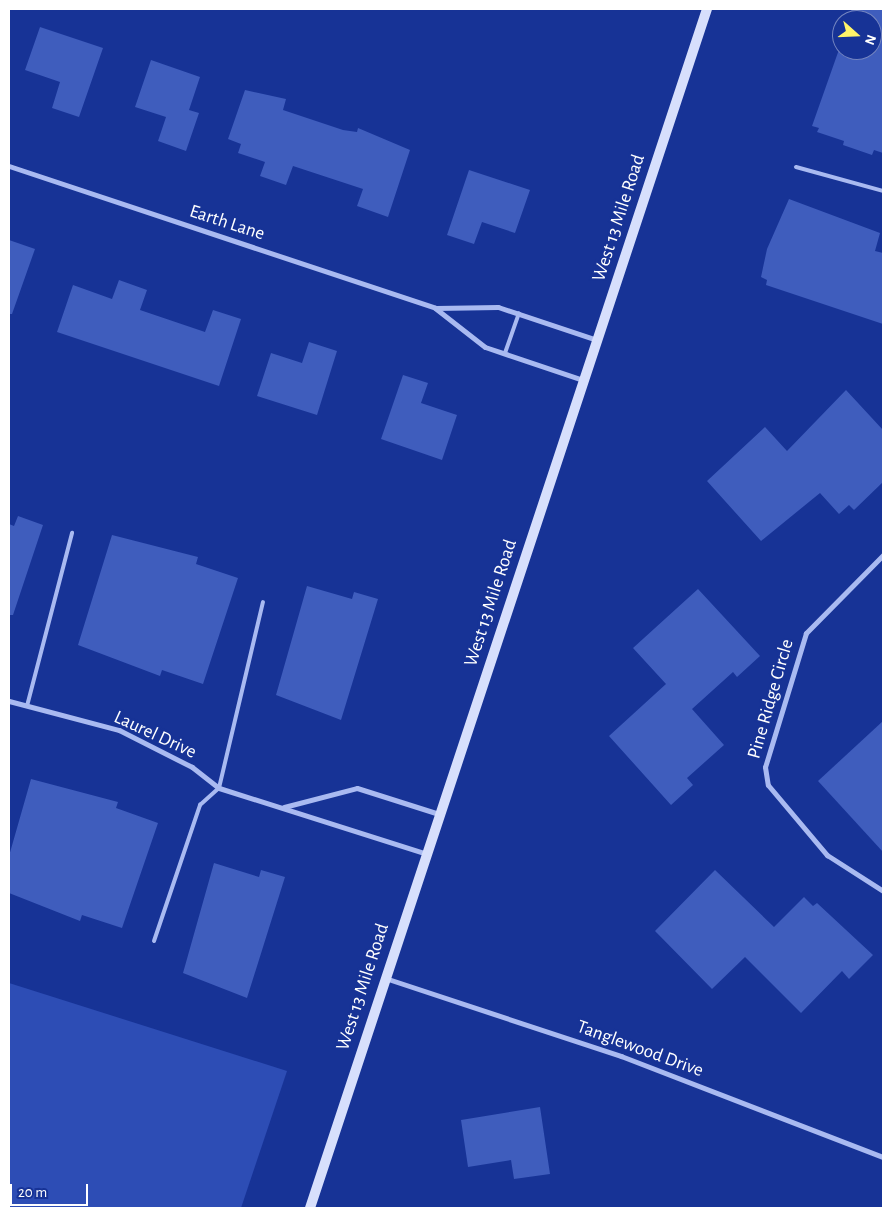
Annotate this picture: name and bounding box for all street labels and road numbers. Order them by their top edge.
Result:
street label: West 13 Mile Road [588,151,650,285]
street label: Earth Lane [187,200,267,246]
street label: West 13 Mile Road [460,536,522,670]
street label: Pine Ridge Circle [743,636,799,762]
street label: Laurel Drive [110,706,200,764]
street label: West 13 Mile Road [332,920,394,1054]
street label: Tanglewood Drive [574,1016,706,1082]

